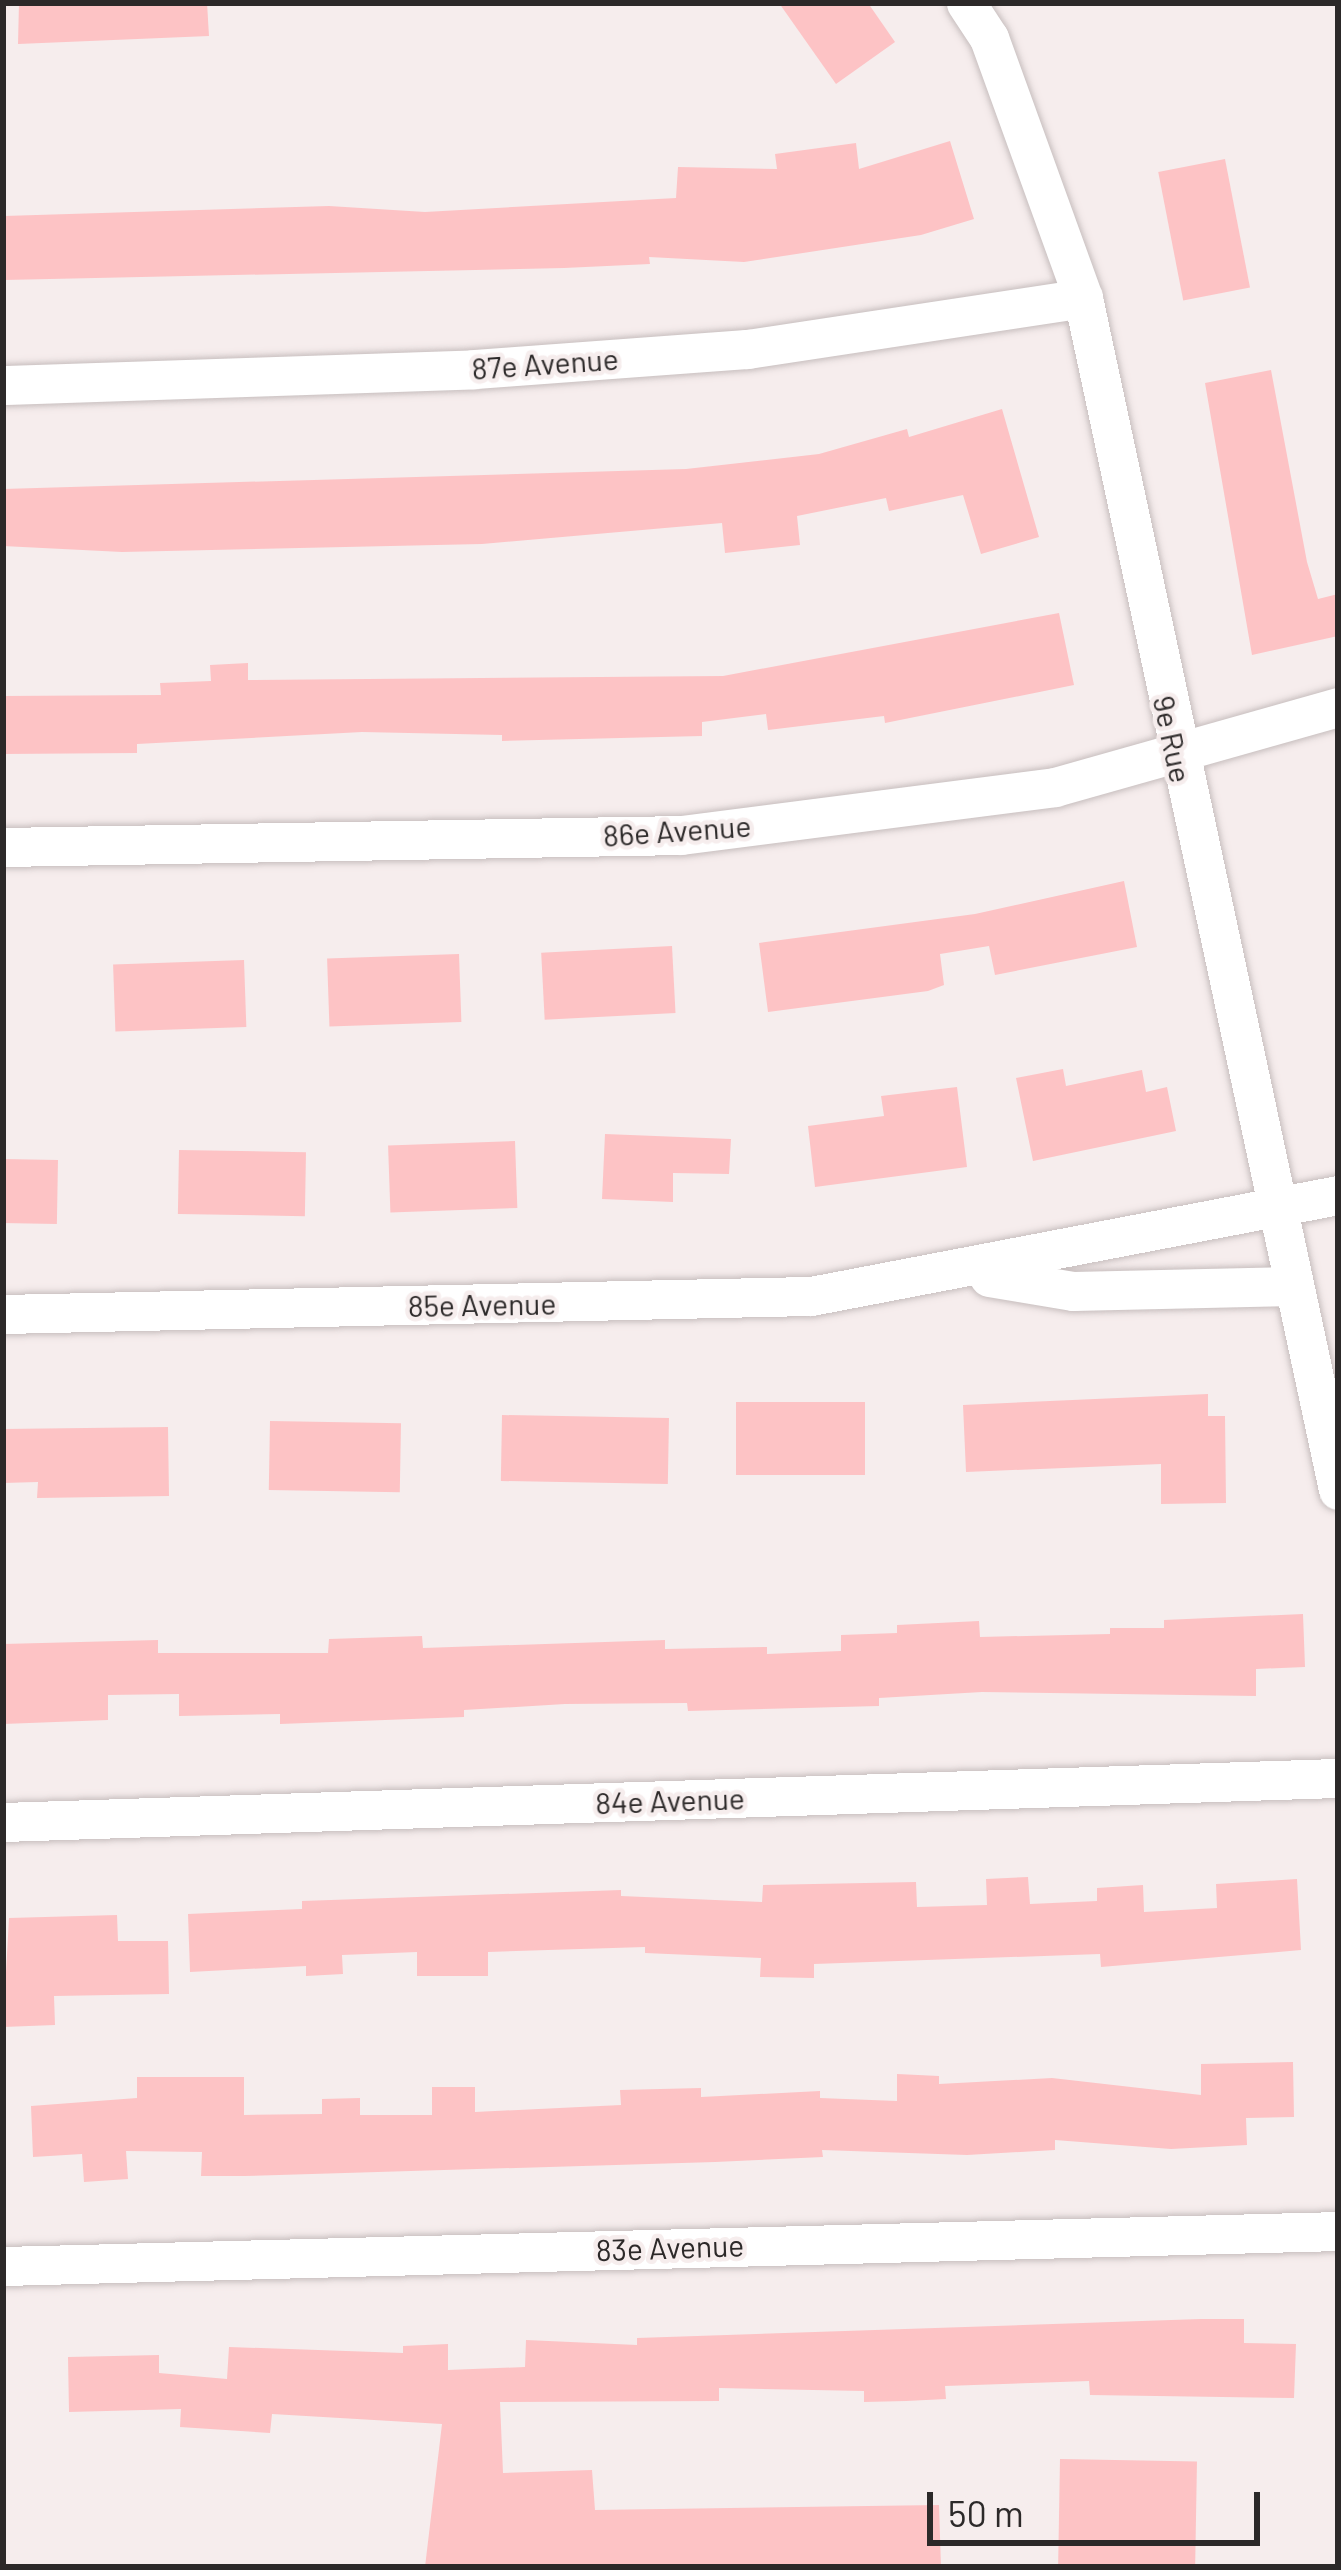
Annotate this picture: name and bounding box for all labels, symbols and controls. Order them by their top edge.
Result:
street label: 87e Avenue [470,340,620,386]
street label: 9e Rue [1146,692,1200,786]
street label: 86e Avenue [602,807,752,853]
street label: 85e Avenue [408,1285,556,1323]
street label: 84e Avenue [595,1779,745,1821]
street label: 83e Avenue [595,2226,745,2268]
scale bar [933,2468,1266,2542]
text: 50 m [948,2491,1024,2534]

